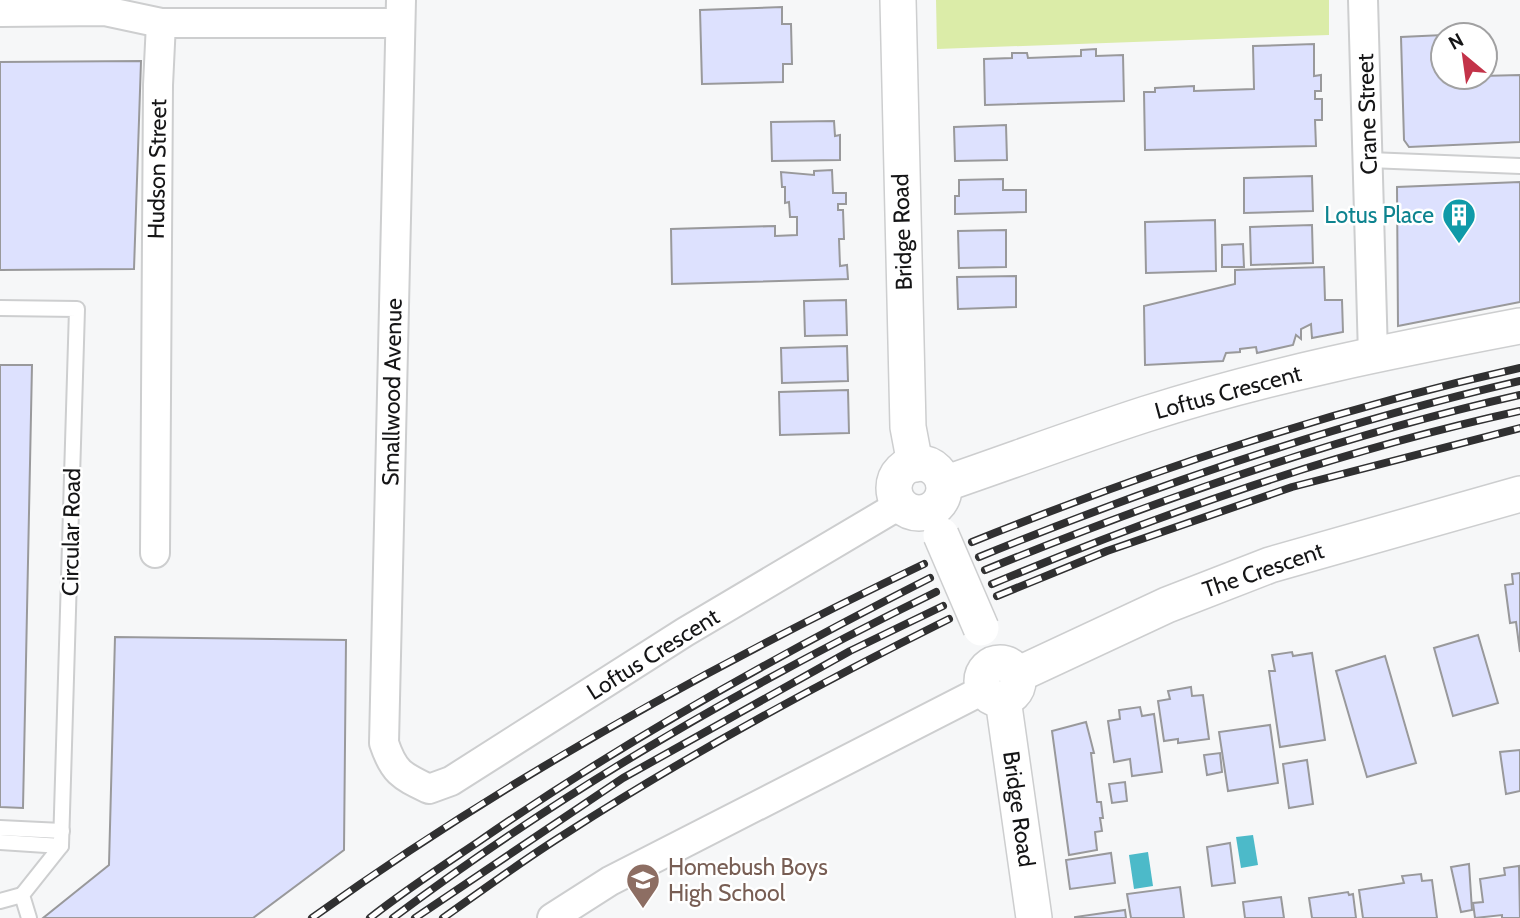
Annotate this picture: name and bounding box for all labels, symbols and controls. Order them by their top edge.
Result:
north arrow [1429,21,1499,91]
text: N [1445,28,1467,55]
street label: Crane Street [1351,53,1383,175]
street label: Hudson Street [142,98,172,239]
street label: Bridge Road [886,173,918,291]
building icon: Lotus Place [1440,196,1478,245]
place label: Lotus Place [1324,201,1434,229]
street label: Smallwood Avenue [376,298,408,486]
street label: Loftus Crescent [1152,359,1305,425]
street label: Circular Road [56,468,86,596]
street label: The Crescent [1199,536,1327,604]
street label: Loftus Crescent [582,602,725,706]
street label: Bridge Road [997,749,1041,869]
place label: Homebush Boys High School [668,853,828,907]
school or university icon: Homebush Boys High School [624,861,662,910]

